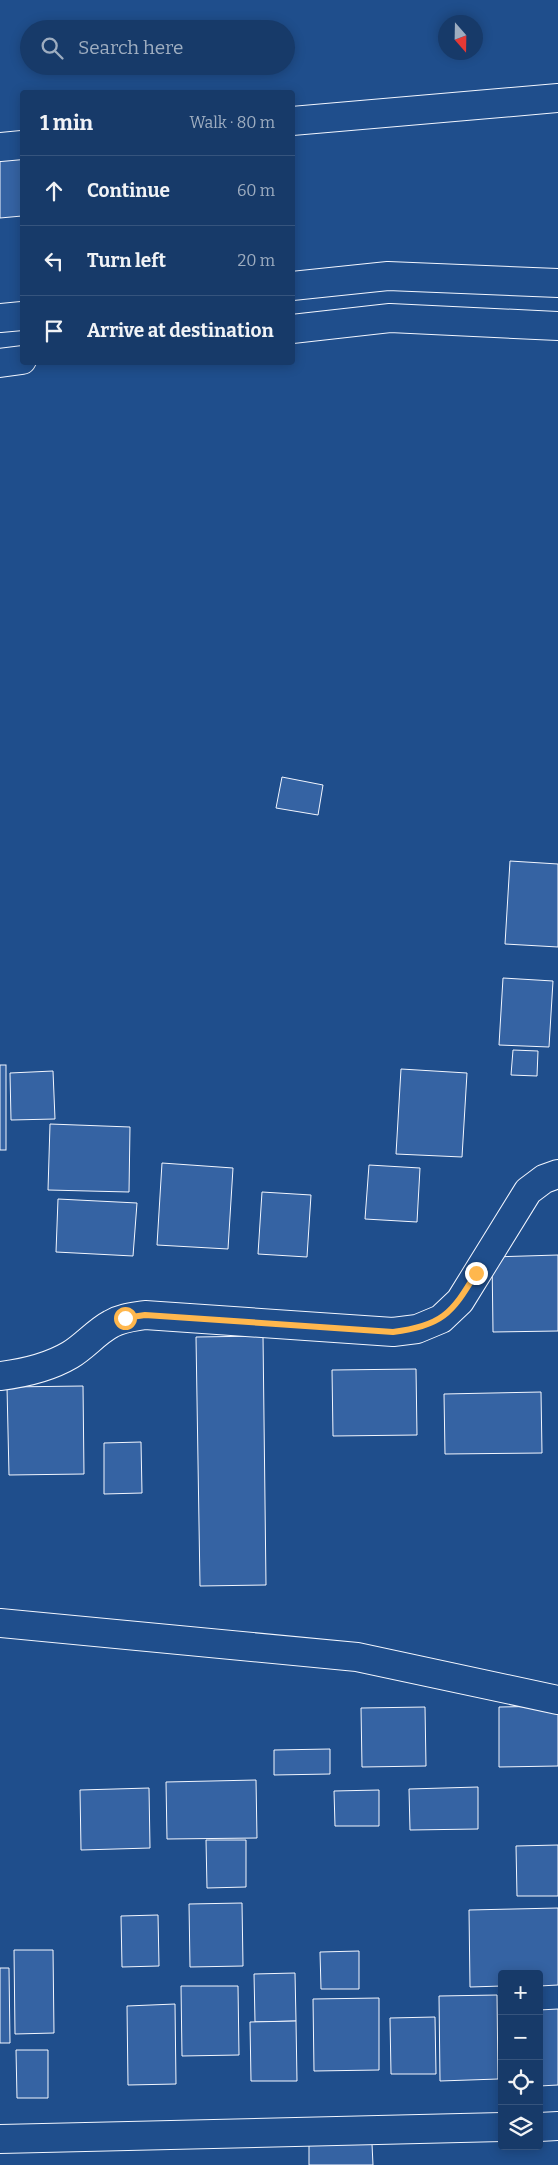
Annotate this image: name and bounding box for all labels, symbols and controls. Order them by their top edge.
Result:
north arrow [438,15,483,60]
search box [20,20,295,75]
icon: search [38,34,66,62]
text: Search here [78,36,183,59]
text: 1 min [40,110,93,136]
text: Walk · 80 m [189,113,275,132]
icon: ahead [40,177,68,205]
text: Continue [87,179,170,202]
text: 60 m [237,181,275,200]
icon: left [40,247,68,275]
text: Turn left [87,249,166,272]
text: 20 m [238,251,275,270]
icon: arrive [40,317,68,345]
text: Arrive at destination [87,319,274,342]
route end [465,1262,488,1285]
route start [114,1307,137,1330]
map controls [498,1970,543,2150]
button: + [498,1970,543,2015]
button: − [498,2015,543,2060]
button: locate [498,2060,543,2105]
button: layers [498,2105,543,2150]

